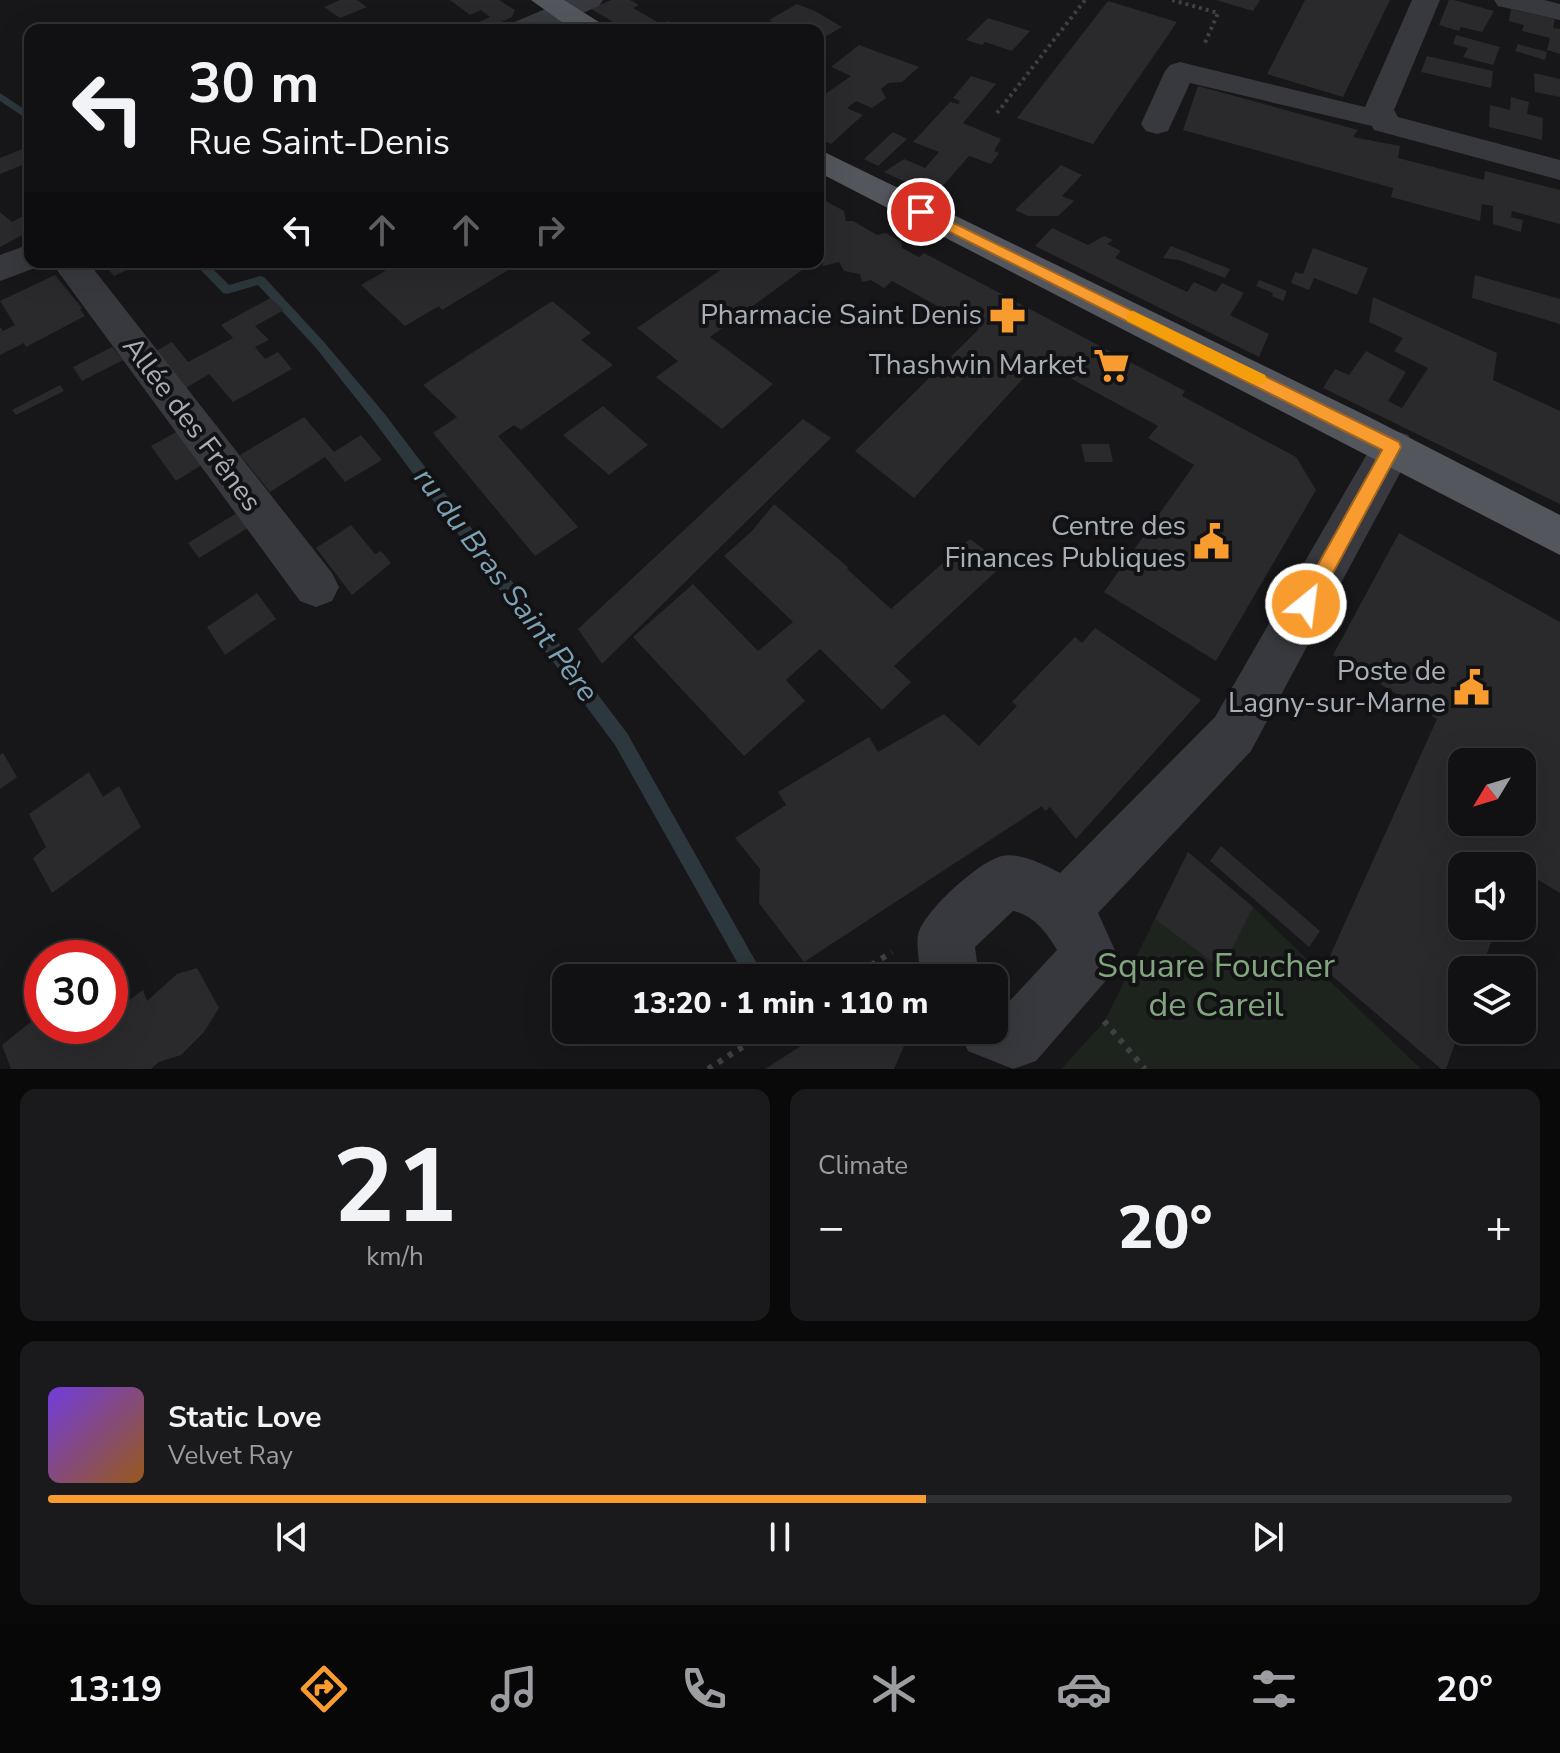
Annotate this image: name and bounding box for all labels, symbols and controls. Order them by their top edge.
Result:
text: 30 m [188,45,319,122]
icon: left [56,56,160,160]
text: Rue Saint-Denis [188,118,450,167]
pin [887,178,955,246]
icon: arrive [899,190,943,234]
icon: left [276,208,320,252]
icon: ahead [360,208,404,252]
icon: ahead [444,208,488,252]
icon: right [528,208,572,252]
place label: Pharmacie Saint Denis [700,296,982,334]
pharmacy icon: Pharmacie Saint Denis [989,296,1027,334]
street label: Allée des Frênes [114,329,270,519]
place label: Thashwin Market [869,346,1086,384]
supermarket icon: Thashwin Market [1093,346,1131,384]
water label: ru du Bras Saint Père [404,459,608,711]
place label: Centre des Finances Publiques [945,507,1186,577]
public building icon: Centre des Finances Publiques [1193,523,1231,561]
position arrow [1264,562,1348,646]
place label: Poste de Lagny-sur-Marne [1228,652,1446,722]
public building icon: Poste de Lagny-sur-Marne [1453,668,1491,706]
north arrow [1448,748,1536,836]
map controls [1448,748,1536,1044]
button: sound [1448,852,1536,940]
speed limit sign: 30 [24,940,128,1044]
park label: Square Foucher de Careil [1097,943,1335,1028]
button: layers [1448,956,1536,1044]
text: 13:20 · 1 min · 110 m [632,983,928,1024]
text: 21 [333,1116,457,1258]
text: Climate [818,1148,908,1183]
text: 20° [1117,1187,1213,1269]
text: − [818,1198,844,1258]
text: + [1486,1198,1512,1258]
text: km/h [366,1239,424,1274]
text: Static Love [168,1397,322,1438]
text: Velvet Ray [168,1438,293,1473]
icon: previous [270,1515,314,1559]
icon: pause [758,1515,802,1559]
icon: next [1246,1515,1290,1559]
icon: directions [296,1661,352,1717]
icon: music [486,1661,542,1717]
icon: phone [676,1661,732,1717]
icon: climate [866,1661,922,1717]
icon: car [1056,1661,1112,1717]
icon: filters [1246,1661,1302,1717]
text: 13:19 [67,1665,162,1714]
text: 20° [1436,1665,1493,1714]

